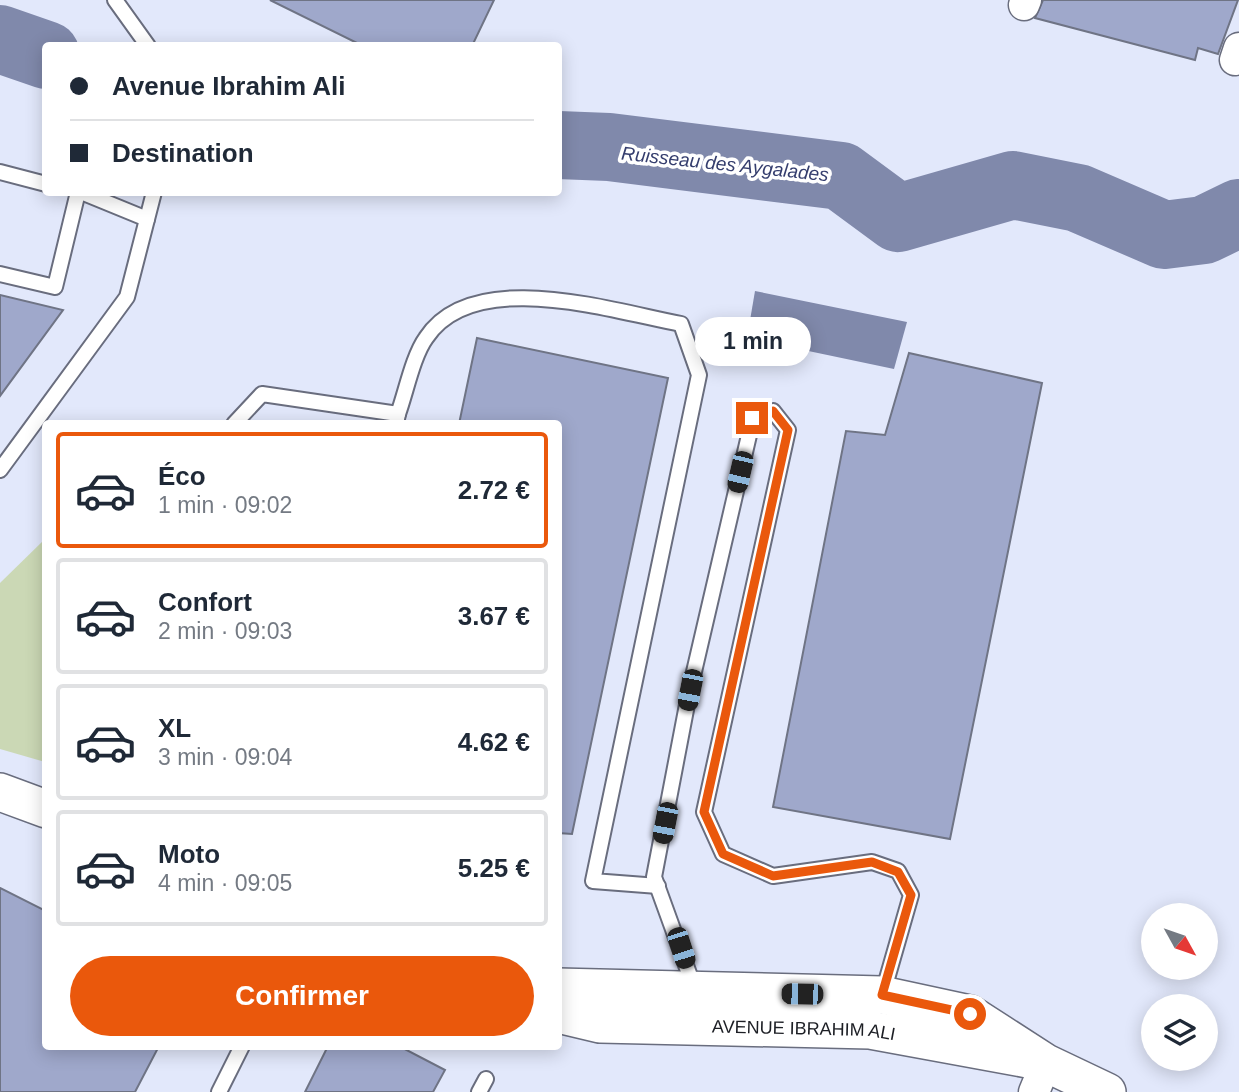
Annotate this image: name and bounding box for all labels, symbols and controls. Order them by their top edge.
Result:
text: Avenue Ibrahim Ali [112,71,346,101]
text: Destination [112,138,254,168]
water label: Ruisseau des Aygalades [620,143,830,185]
callout: 1 min [694,316,810,366]
text: 1 min [723,328,783,354]
route end [736,402,768,434]
car [726,449,755,495]
icon: car [74,459,137,522]
text: Éco [158,461,206,491]
text: 2.72 € [458,475,530,505]
text: 1 min · 09:02 [158,492,292,518]
icon: car [74,585,137,648]
text: Confort [158,587,252,617]
text: 3.67 € [458,601,530,631]
text: 2 min · 09:03 [158,618,292,644]
car [676,667,705,713]
icon: car [74,711,137,774]
text: XL [158,713,191,743]
text: 4.62 € [458,727,530,757]
text: 3 min · 09:04 [158,744,292,770]
car [651,800,680,846]
icon: car [74,837,137,900]
text: Moto [158,839,220,869]
text: 5.25 € [458,853,530,883]
text: 4 min · 09:05 [158,870,292,896]
north arrow [1141,903,1218,980]
map controls [1141,903,1218,1071]
car [665,925,698,971]
button: Confirmer [70,956,534,1036]
car [781,983,824,1005]
button: layers [1141,994,1218,1071]
route start [954,998,986,1030]
street label: AVENUE IBRAHIM ALI [712,1016,897,1044]

